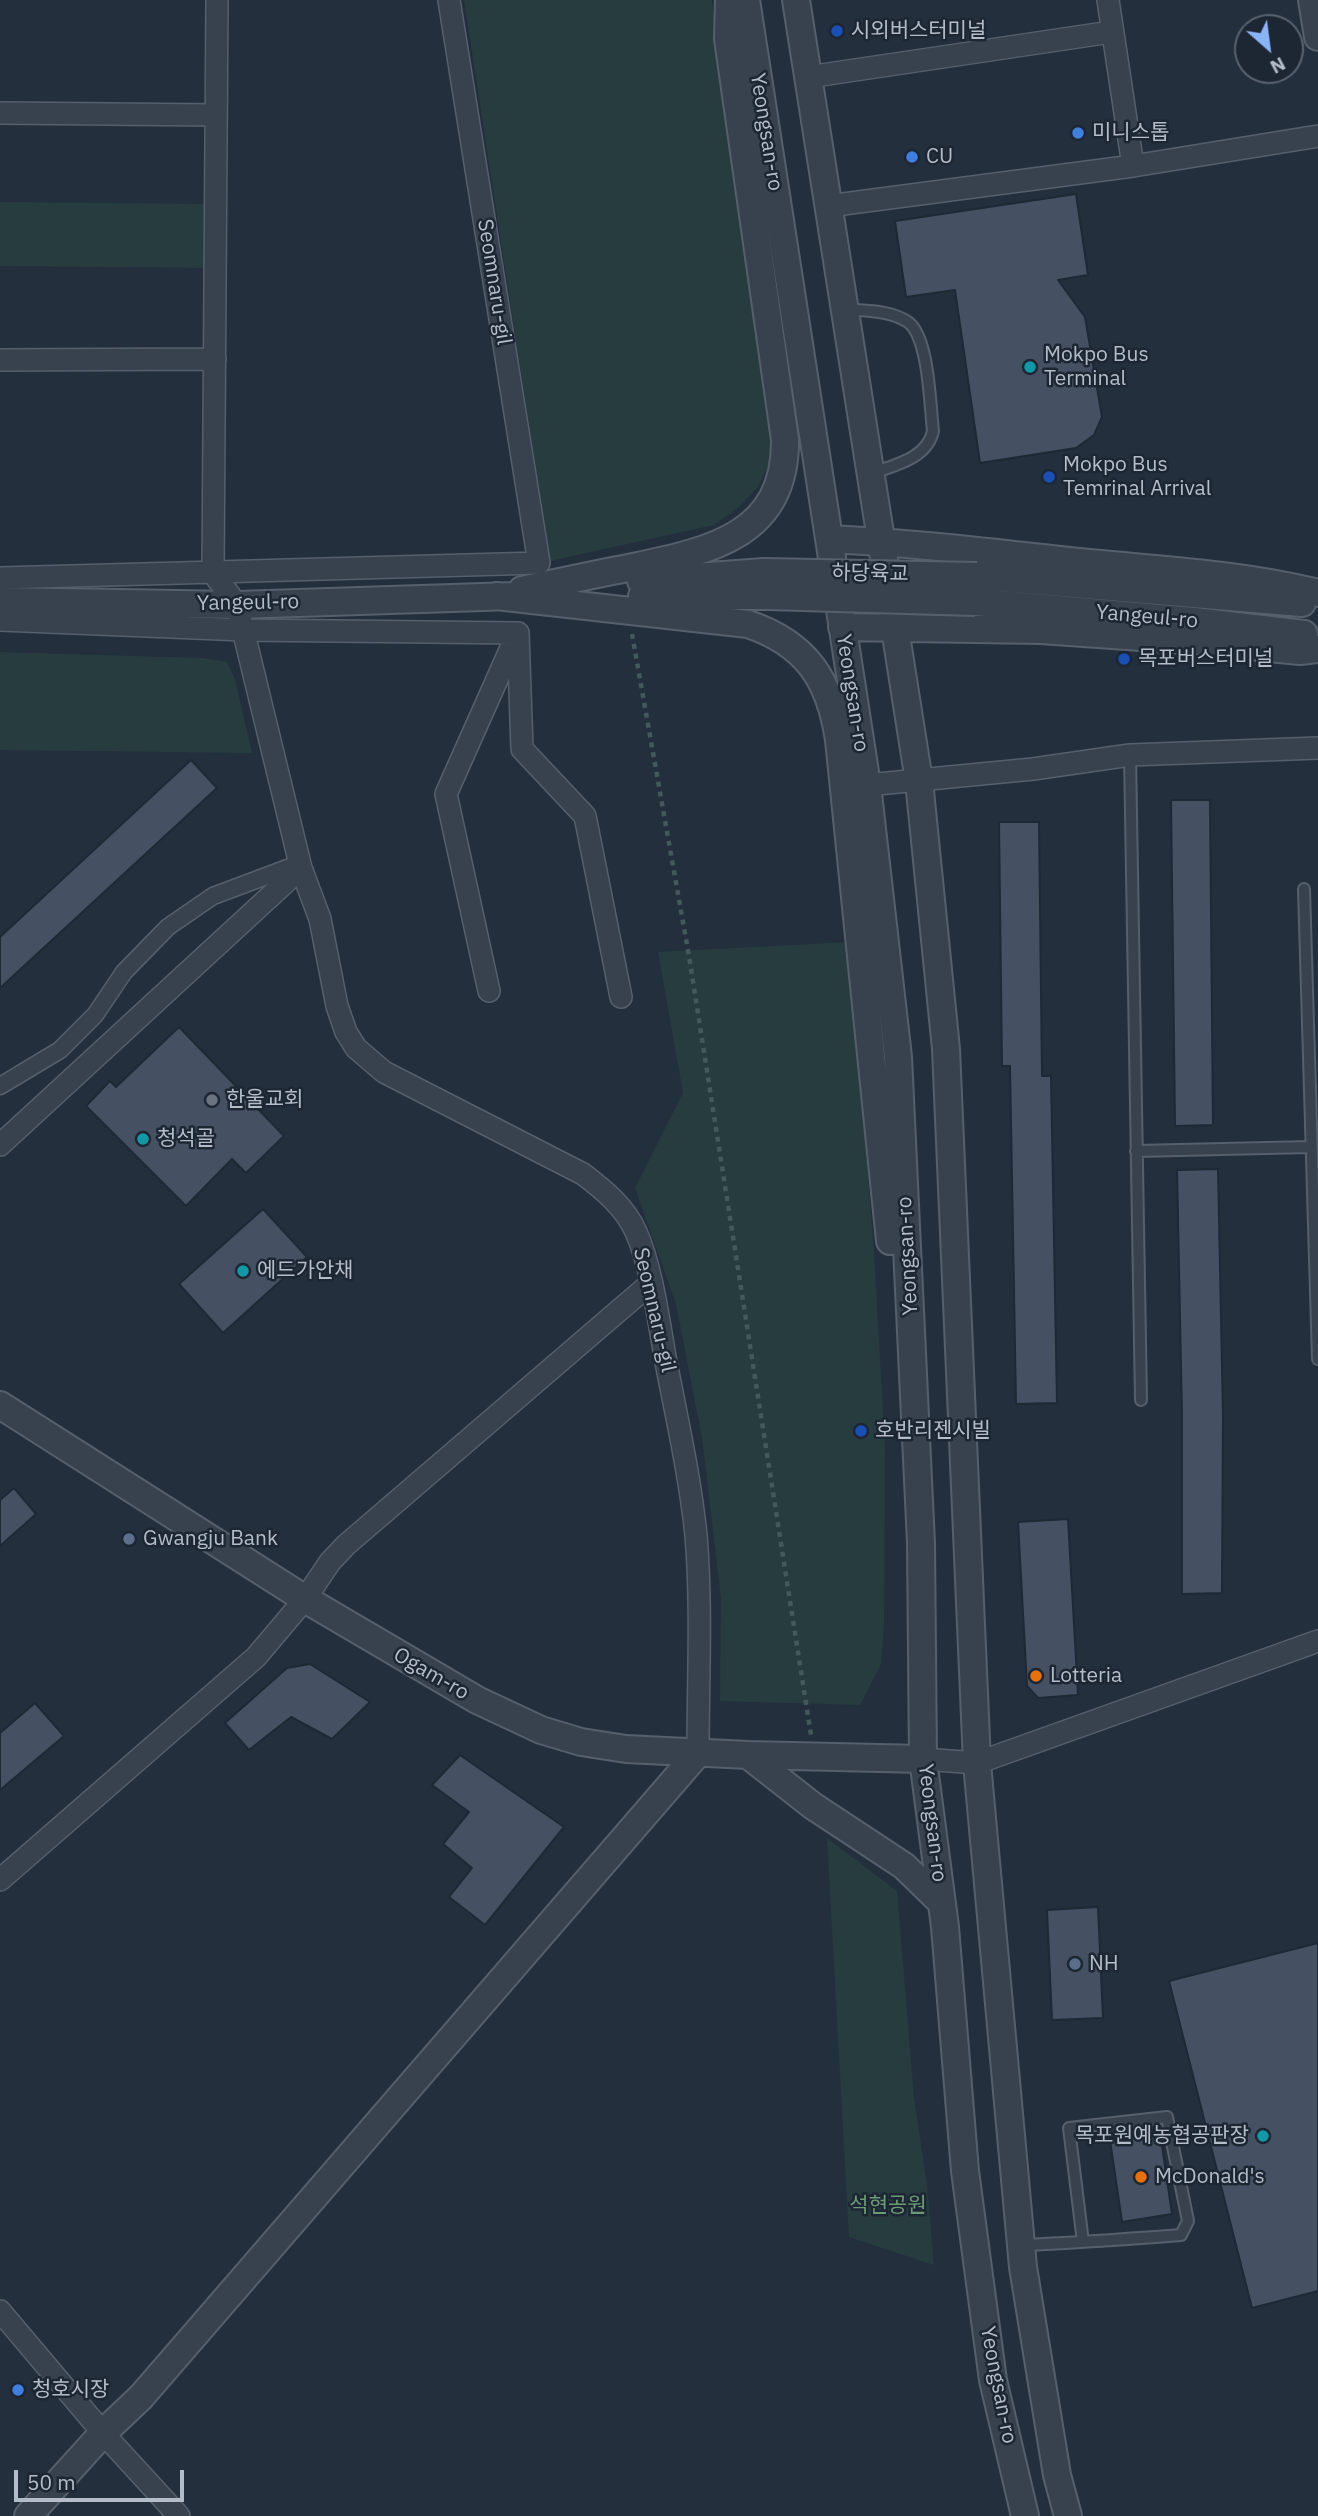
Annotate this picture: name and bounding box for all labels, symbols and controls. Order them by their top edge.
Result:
north arrow [1234,14,1304,84]
place label: 시외버스터미널 [851,18,986,44]
marker: 시외버스터미널 [829,23,845,39]
text: N [1266,52,1290,80]
street label: Yeongsan-ro [744,71,788,193]
place label: 미니스톱 [1092,120,1169,146]
marker: 미니스톱 [1070,125,1086,141]
place label: CU [926,144,953,170]
marker: CU [904,149,920,165]
street label: Seomnaru-gil [472,217,516,347]
place label: Mokpo Bus Terminal [1044,342,1149,392]
marker: Mokpo Bus Terminal [1022,359,1038,375]
place label: Mokpo Bus Temrinal Arrival [1063,452,1211,502]
marker: Mokpo Bus Temrinal Arrival [1041,469,1057,485]
street label: 하당육교 [831,561,909,587]
street label: Yangeul-ro [197,590,299,616]
street label: Yangeul-ro [1095,600,1199,634]
street label: Yeongsan-ro [830,632,874,754]
place label: 목포버스터미널 [1138,646,1273,672]
marker: 목포버스터미널 [1116,651,1132,667]
place label: 한울교회 [226,1087,303,1113]
marker: 한울교회 [204,1092,220,1108]
place label: 청석골 [157,1126,215,1152]
marker: 청석골 [135,1131,151,1147]
street label: Yeongsan-ro [892,1196,924,1316]
street label: Seomnaru-gil [627,1245,681,1375]
place label: 에드가안채 [257,1258,354,1284]
marker: 에드가안채 [235,1263,251,1279]
place label: 호반리젠시빌 [875,1418,991,1444]
marker: 호반리젠시빌 [853,1423,869,1439]
place label: Gwangju Bank [143,1526,278,1552]
marker: Gwangju Bank [121,1531,137,1547]
street label: Ogam-ro [389,1642,473,1706]
place label: Lotteria [1050,1663,1122,1689]
marker: Lotteria [1028,1668,1044,1684]
street label: Yeongsan-ro [912,1762,952,1884]
place label: NH [1089,1951,1119,1977]
marker: NH [1067,1956,1083,1972]
place label: 목포원예농협공판장 [1075,2123,1249,2149]
marker: 목포원예농협공판장 [1255,2128,1271,2144]
place label: McDonald's [1155,2164,1265,2190]
marker: McDonald's [1133,2169,1149,2185]
park label: 석현공원 [849,2193,927,2219]
street label: Yeongsan-ro [974,2324,1022,2446]
place label: 청호시장 [32,2377,109,2403]
marker: 청호시장 [10,2382,26,2398]
scale bar [18,2456,187,2500]
text: 50 m [27,2468,76,2496]

